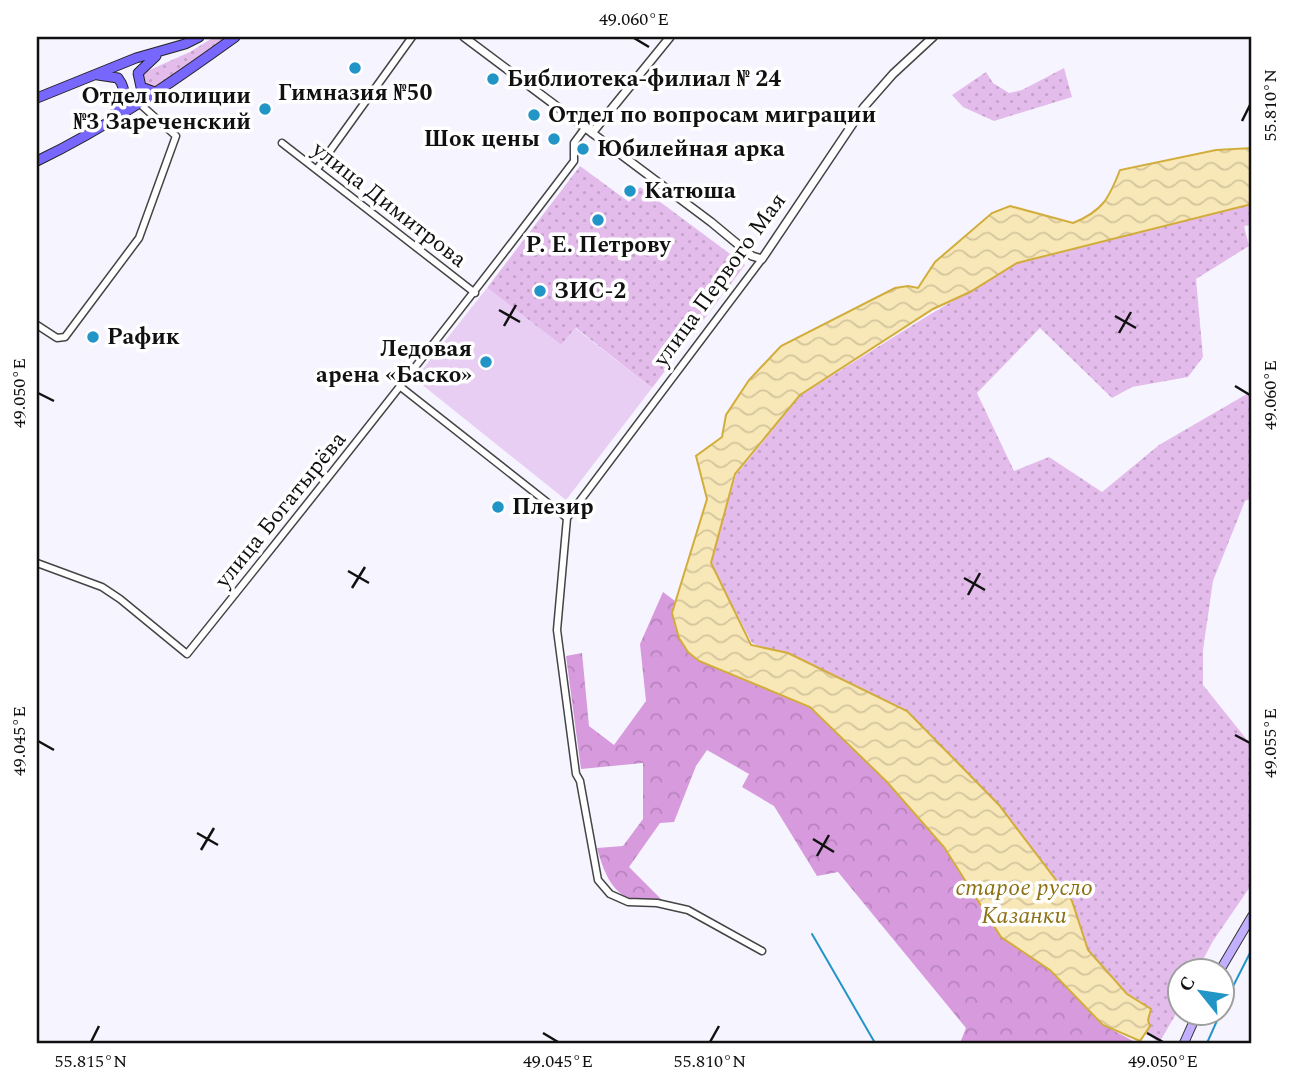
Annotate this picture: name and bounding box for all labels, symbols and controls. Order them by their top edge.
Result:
text: 49.060°E [599,6,669,33]
marker: Гимназия №50 [347,60,363,76]
place label: Библиотека-филиал № 24 [507,62,781,97]
text: 55.810°N [1257,69,1284,141]
marker: Библиотека-филиал № 24 [485,71,501,87]
place label: Гимназия №50 [278,76,432,111]
place label: Отдел полиции №3 Зареченский [73,79,251,140]
place label: Отдел по вопросам миграции [548,98,876,133]
marker: Отдел полиции №3 Зареченский [257,101,273,117]
marker: Отдел по вопросам миграции [526,107,542,123]
place label: Шок цены [424,122,540,157]
marker: Шок цены [546,131,562,147]
place label: Юбилейная арка [597,132,785,167]
street label: улица Димитрова [303,133,474,277]
marker: Юбилейная арка [575,141,591,157]
place label: Катюша [644,174,736,209]
marker: Катюша [622,183,638,199]
street label: улица Первого Мая [644,186,795,375]
marker: Р. Е. Петрову [590,212,606,228]
place label: Р. Е. Петрову [526,228,672,263]
place label: ЗИС-2 [554,274,626,309]
marker: ЗИС-2 [532,283,548,299]
place label: Рафик [107,320,180,355]
marker: Рафик [85,329,101,345]
place label: Ледовая арена «Баско» [316,332,472,393]
marker: Ледовая арена «Баско» [478,354,494,370]
text: 49.050°E [6,358,33,428]
text: 49.060°E [1257,360,1284,430]
street label: улица Богатырёва [206,424,355,597]
place label: Плезир [512,490,594,525]
marker: Плезир [490,499,506,515]
text: 49.045°E [6,706,33,776]
text: 49.055°E [1257,708,1284,778]
water label: старое русло Казанки [955,870,1093,934]
north arrow [1166,958,1236,1028]
text: С [1172,971,1204,997]
text: 55.815°N [55,1048,127,1075]
text: 49.045°E [523,1048,593,1075]
text: 55.810°N [674,1048,746,1075]
text: 49.050°E [1128,1048,1198,1075]

